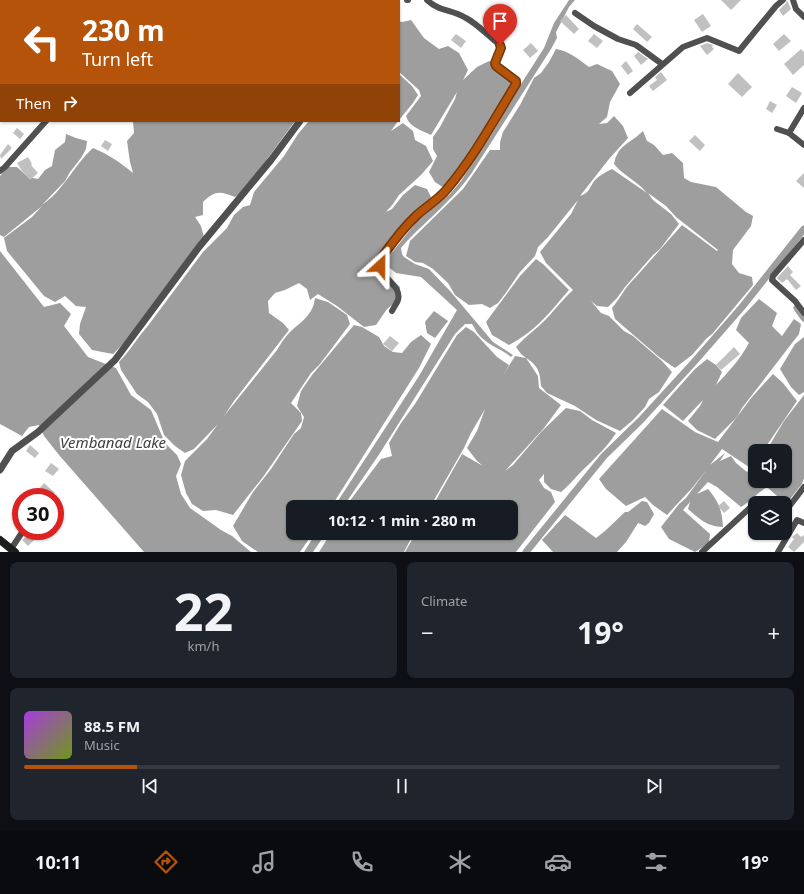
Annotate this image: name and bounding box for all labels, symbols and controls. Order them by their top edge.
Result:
pin [483,4,517,45]
icon: arrive [489,10,511,32]
text: 230 m [82,11,165,49]
icon: left [16,16,68,68]
text: Turn left [82,47,153,71]
icon: right [59,92,81,114]
text: Then [16,93,51,113]
position arrow [359,245,401,287]
water label: Vembanad Lake [60,432,166,452]
map controls [748,444,792,540]
button: sound [748,444,792,488]
speed limit sign: 30 [12,488,64,540]
button: layers [748,496,792,540]
text: 10:12 · 1 min · 280 m [328,510,476,530]
text: 22 [174,575,233,646]
text: Climate [421,592,467,610]
text: 19° [577,612,624,653]
text: − [421,617,434,647]
text: + [767,617,780,647]
text: km/h [188,637,219,655]
text: 88.5 FM [84,716,140,736]
text: Music [84,736,120,754]
icon: previous [139,775,161,797]
icon: pause [391,775,413,797]
icon: next [643,775,665,797]
icon: directions [152,848,180,876]
icon: music [250,848,278,876]
icon: phone [348,848,376,876]
icon: climate [446,848,474,876]
icon: car [544,848,572,876]
icon: filters [642,848,670,876]
text: 10:11 [35,850,81,874]
text: 19° [741,850,769,874]

